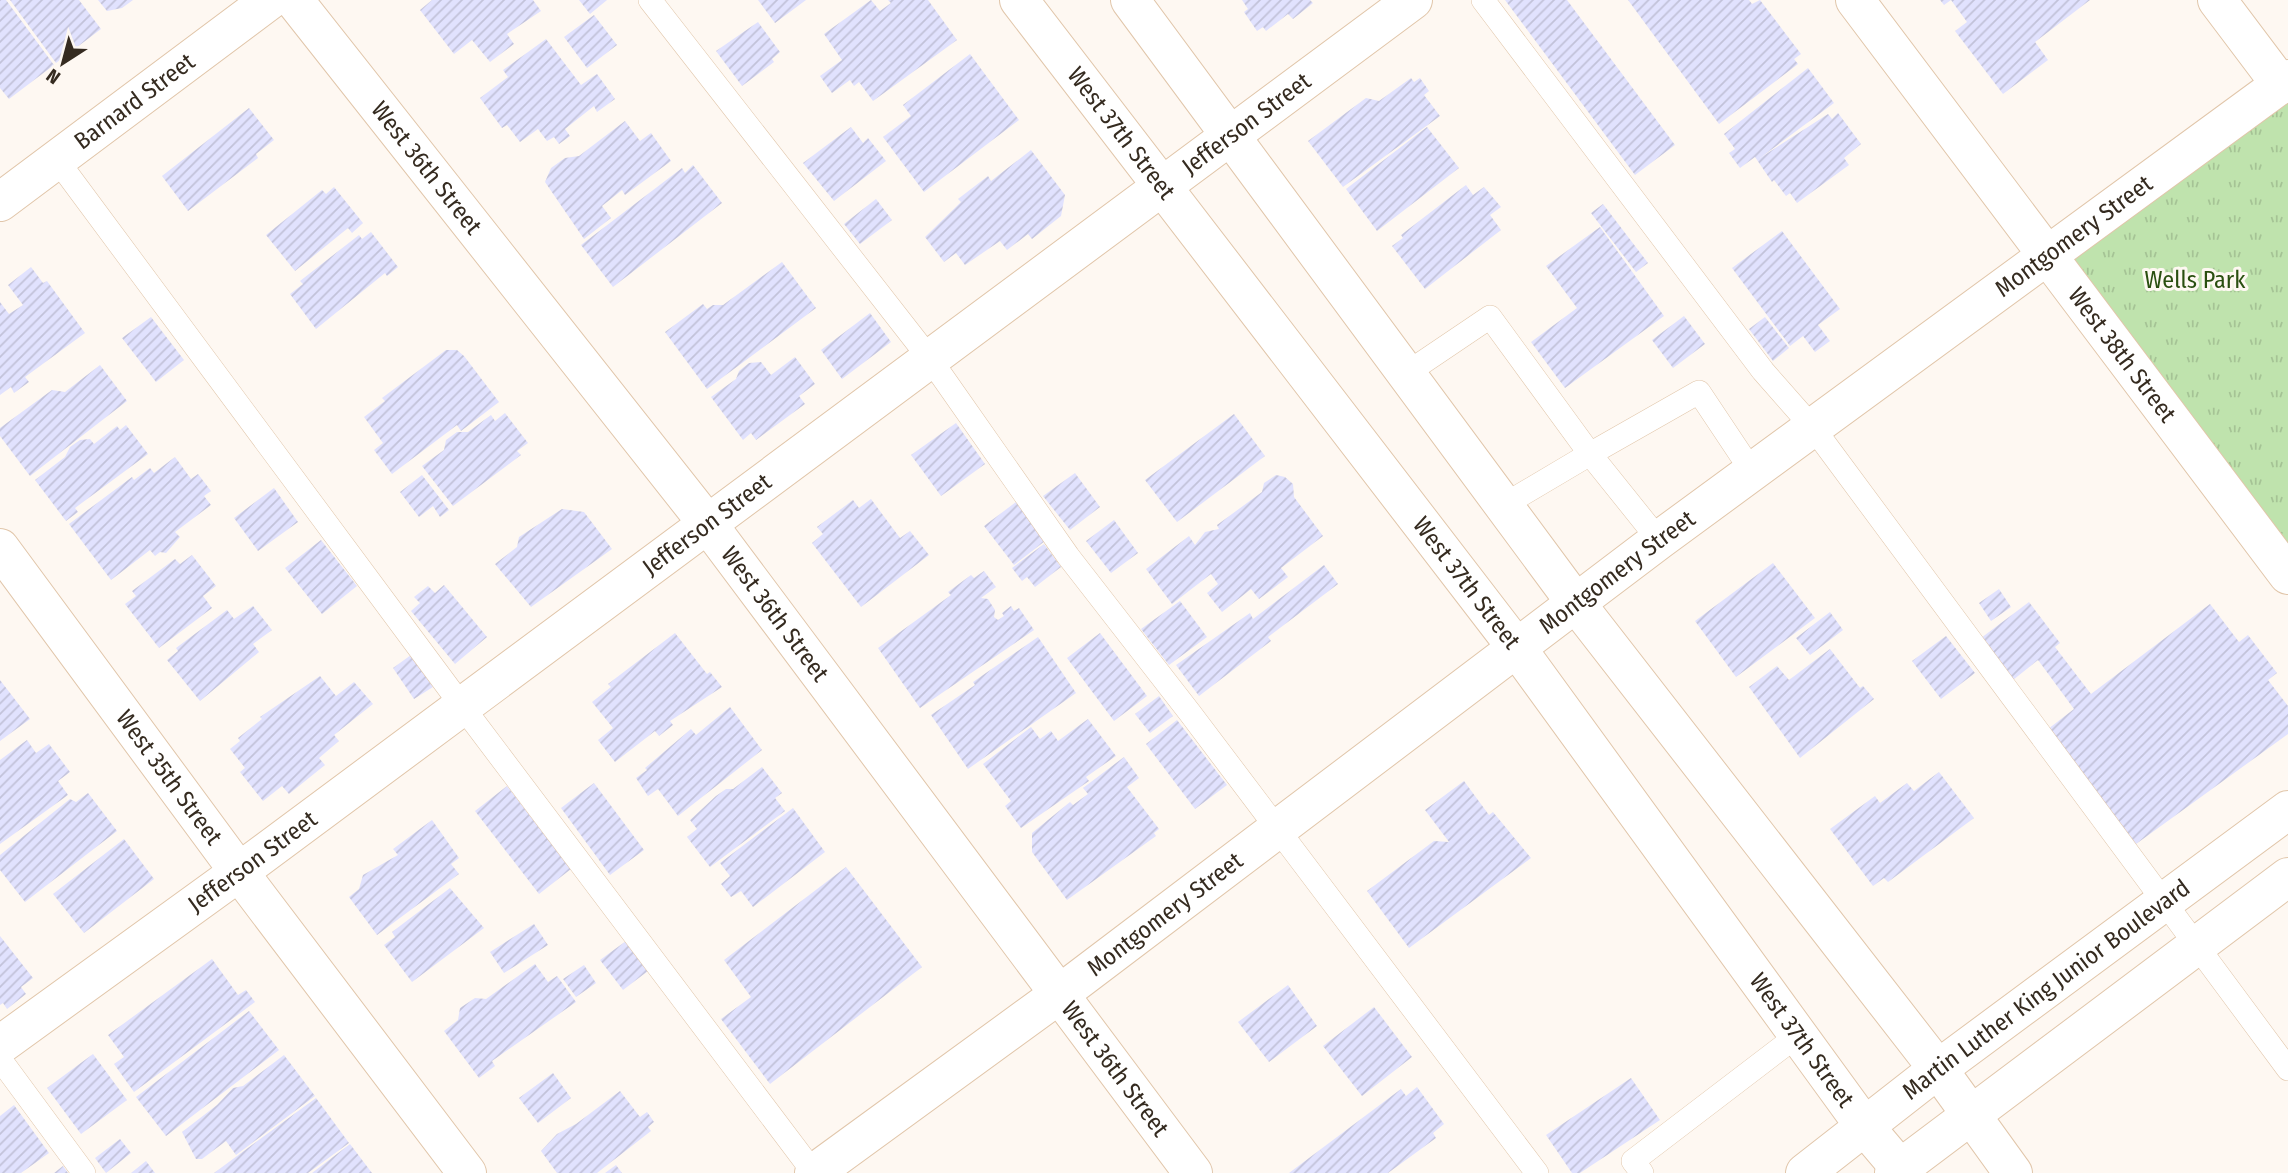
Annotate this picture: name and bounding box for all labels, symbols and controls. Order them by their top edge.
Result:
north arrow [28,28,98,98]
street label: Barnard Street [69,47,200,155]
street label: West 37th Street [1062,62,1181,205]
text: N [42,64,65,89]
street label: Jefferson Street [1177,67,1316,181]
street label: West 36th Street [366,96,488,240]
street label: Montgomery Street [1990,169,2158,303]
park label: Wells Park [2145,266,2246,294]
street label: West 38th Street [2062,282,2182,428]
street label: Jefferson Street [637,467,777,581]
street label: Montgomery Street [1534,504,1700,640]
street label: West 37th Street [1407,511,1526,655]
street label: West 36th Street [716,541,835,687]
street label: West 35th Street [110,705,228,850]
street label: Jefferson Street [183,805,322,918]
street label: Montgomery Street [1082,846,1248,982]
street label: Martin Luther King Junior Boulevard [1897,874,2195,1105]
street label: West 37th Street [1744,968,1860,1113]
street label: West 36th Street [1056,996,1175,1142]

